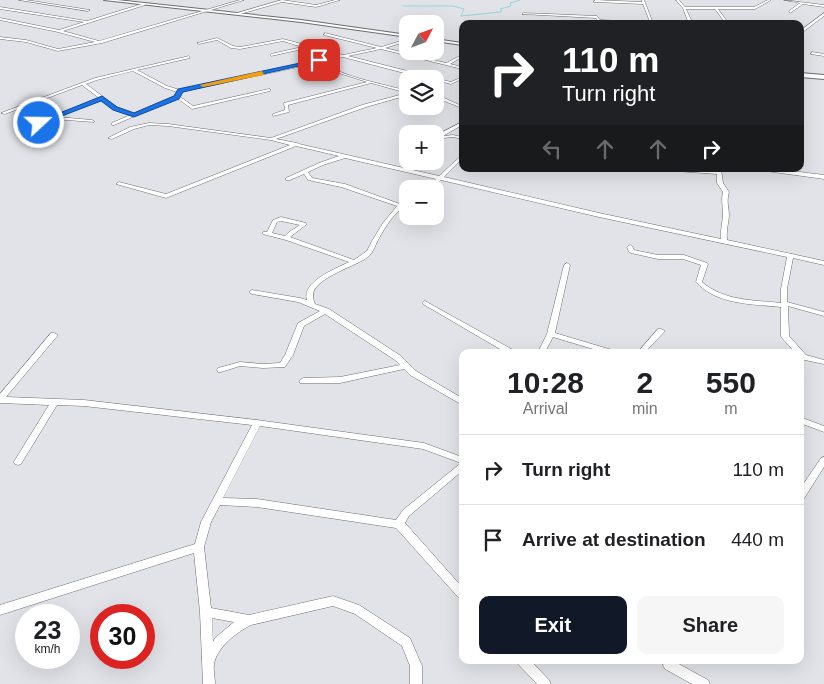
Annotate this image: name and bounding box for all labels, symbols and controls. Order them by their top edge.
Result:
north arrow [399,15,444,60]
map controls [399,15,444,225]
pin [298,39,340,81]
icon: right [479,40,544,105]
text: 110 m [562,40,659,79]
icon: arrive [305,46,333,74]
button: layers [399,70,444,115]
text: Turn right [562,81,655,106]
position arrow [12,96,64,148]
button: + [399,125,444,170]
icon: left [538,135,566,163]
icon: ahead [591,135,619,163]
icon: ahead [644,135,672,163]
icon: right [697,135,725,163]
button: − [399,180,444,225]
text: 10:28 [507,366,584,399]
text: 2 [636,366,653,399]
text: 550 [706,366,756,399]
text: Arrival [523,400,568,417]
text: min [632,400,658,417]
text: m [724,400,737,417]
icon: right [479,456,507,484]
text: Turn right [522,459,610,480]
text: 110 m [733,459,784,480]
icon: arrive [479,526,507,554]
text: Arrive at destination [522,529,706,550]
text: 440 m [731,529,784,550]
button: Exit [479,596,627,654]
button: Share [637,596,784,654]
speed limit sign: 30 [90,604,155,669]
text: 23 [34,616,61,644]
text: km/h [34,642,61,656]

